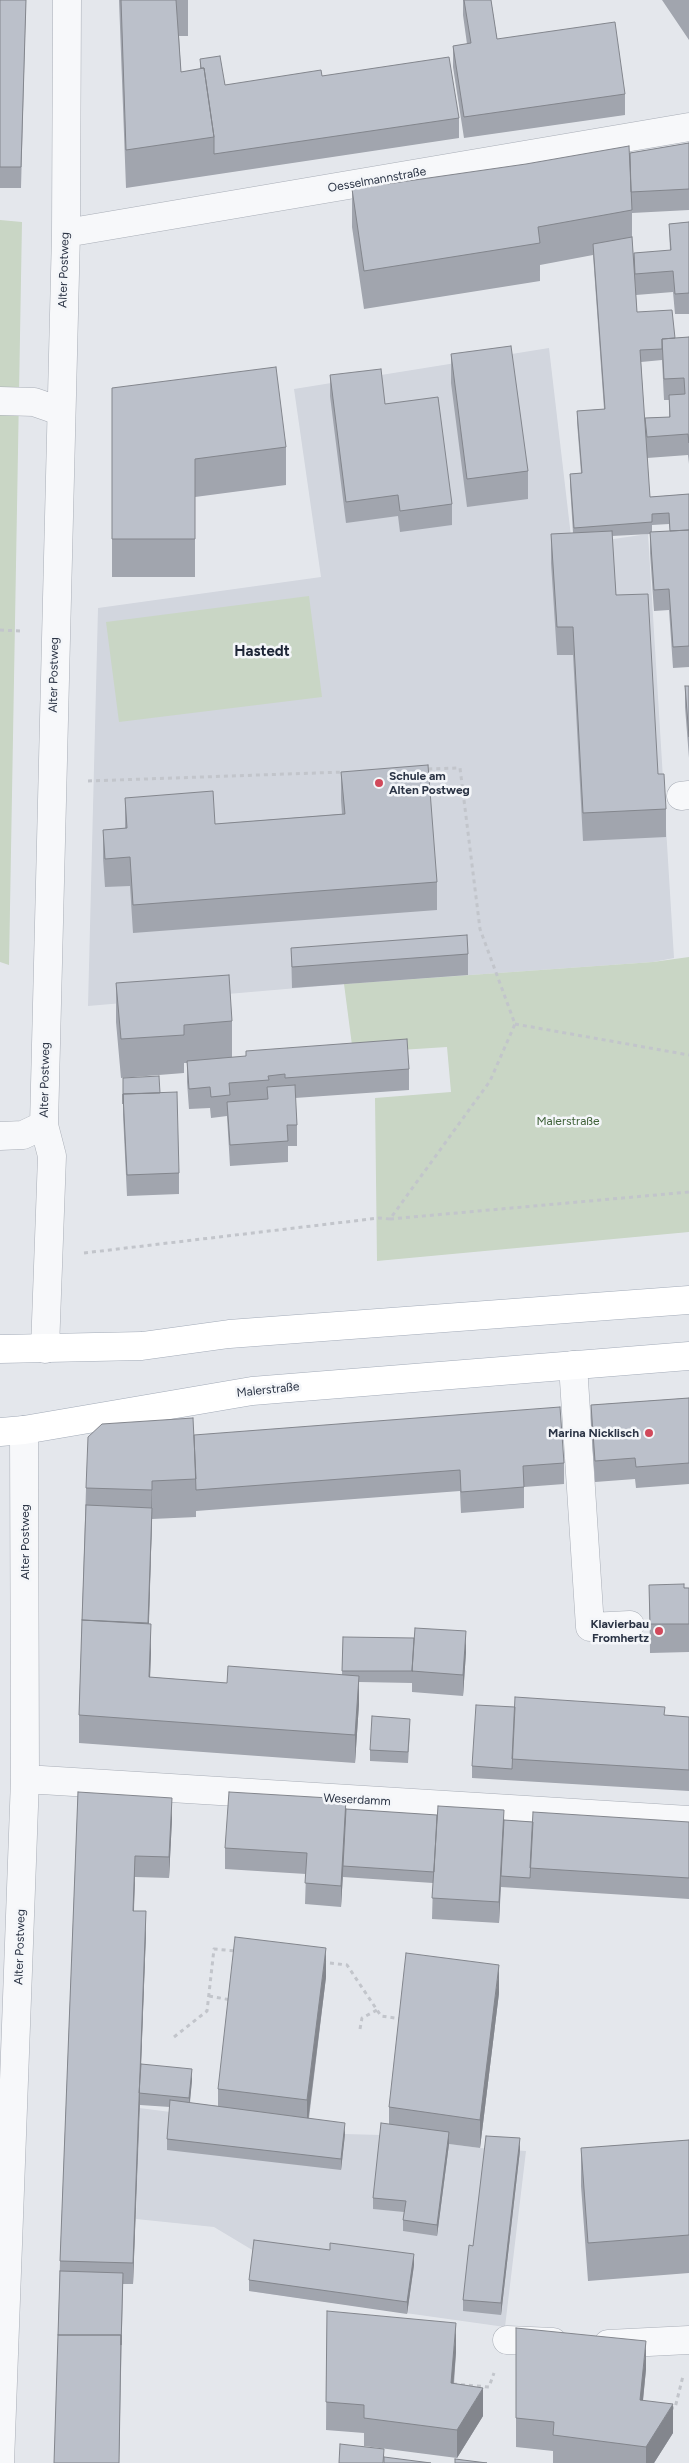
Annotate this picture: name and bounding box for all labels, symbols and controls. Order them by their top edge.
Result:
street label: Oesselmannstraße [327,164,427,196]
street label: Alter Postweg [55,232,73,308]
street label: Alter Postweg [46,637,62,713]
district label: Hastedt [234,643,290,661]
place label: Schule am Alten Postweg [389,769,470,797]
marker: Schule am Alten Postweg [373,777,385,789]
street label: Alter Postweg [37,1042,53,1118]
park label: Malerstraße [536,1114,600,1128]
street label: Malerstraße [236,1380,300,1400]
place label: Marina Nicklisch [548,1426,639,1440]
marker: Marina Nicklisch [643,1427,655,1439]
street label: Alter Postweg [18,1504,32,1580]
place label: Klavierbau Fromhertz [590,1617,649,1645]
marker: Klavierbau Fromhertz [653,1625,665,1637]
street label: Weserdamm [323,1791,391,1809]
street label: Alter Postweg [11,1909,29,1985]

